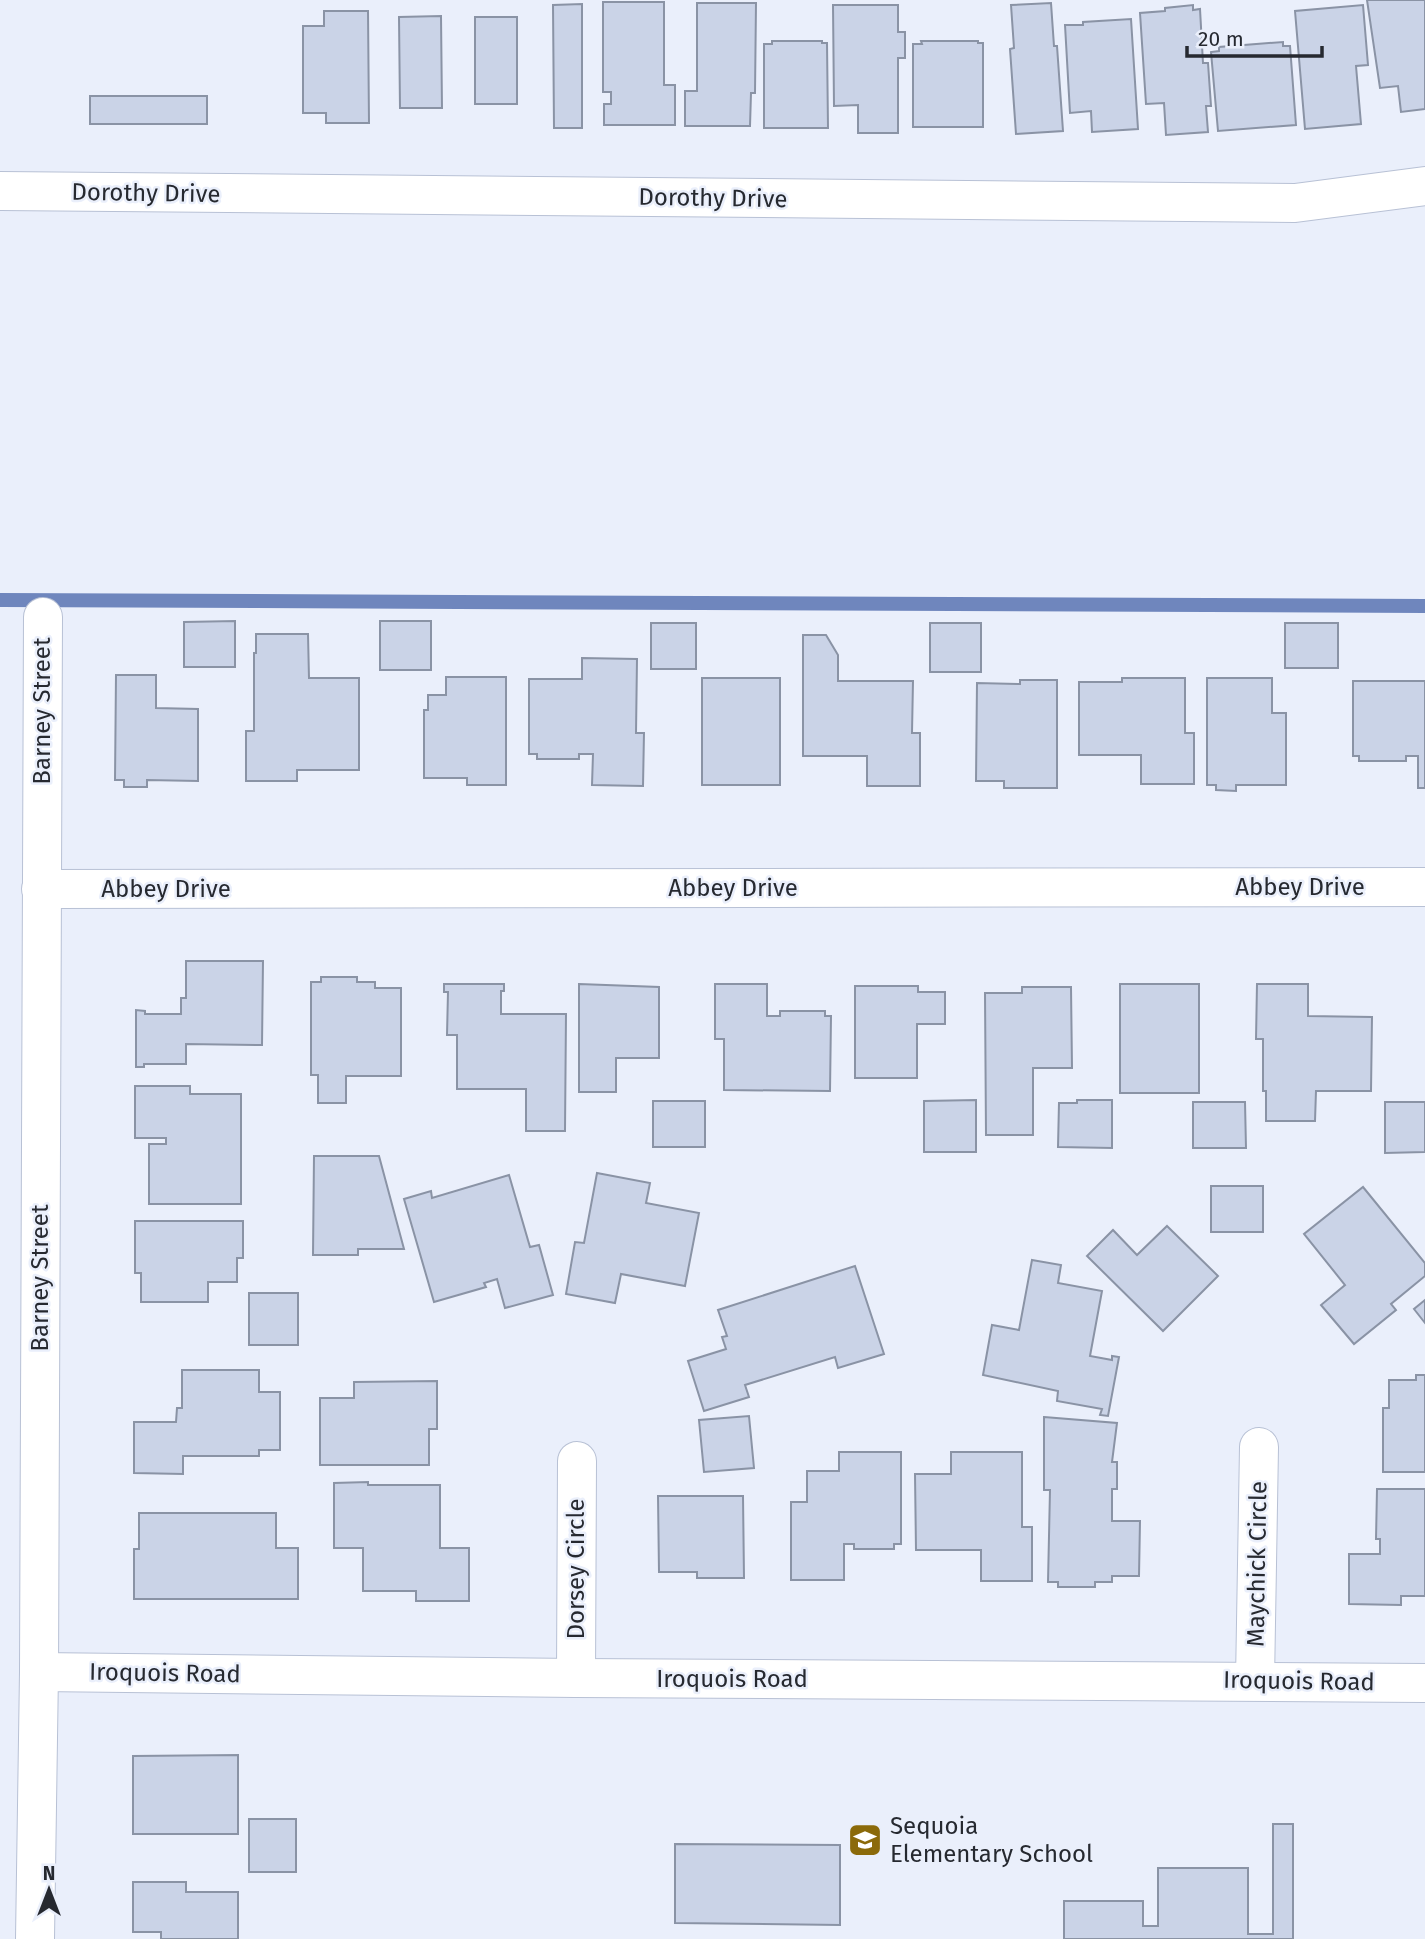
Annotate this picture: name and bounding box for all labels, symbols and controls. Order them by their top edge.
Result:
scale bar [1187,14,1322,58]
text: 20 m [1198,26,1244,52]
street label: Dorothy Drive [71,178,221,208]
street label: Dorothy Drive [638,183,788,213]
street label: Barney Street [28,637,56,785]
street label: Abbey Drive [1235,873,1365,901]
street label: Abbey Drive [668,874,798,902]
street label: Abbey Drive [101,875,231,903]
street label: Barney Street [26,1204,54,1352]
street label: Maychick Circle [1242,1481,1272,1647]
street label: Dorsey Circle [562,1499,590,1639]
street label: Iroquois Road [89,1658,241,1688]
street label: Iroquois Road [656,1665,808,1693]
street label: Iroquois Road [1223,1666,1375,1696]
place label: Sequoia Elementary School [890,1812,1093,1868]
school or university icon: Sequoia Elementary School [846,1821,884,1859]
north arrow [14,1855,84,1925]
text: N [43,1862,55,1885]

